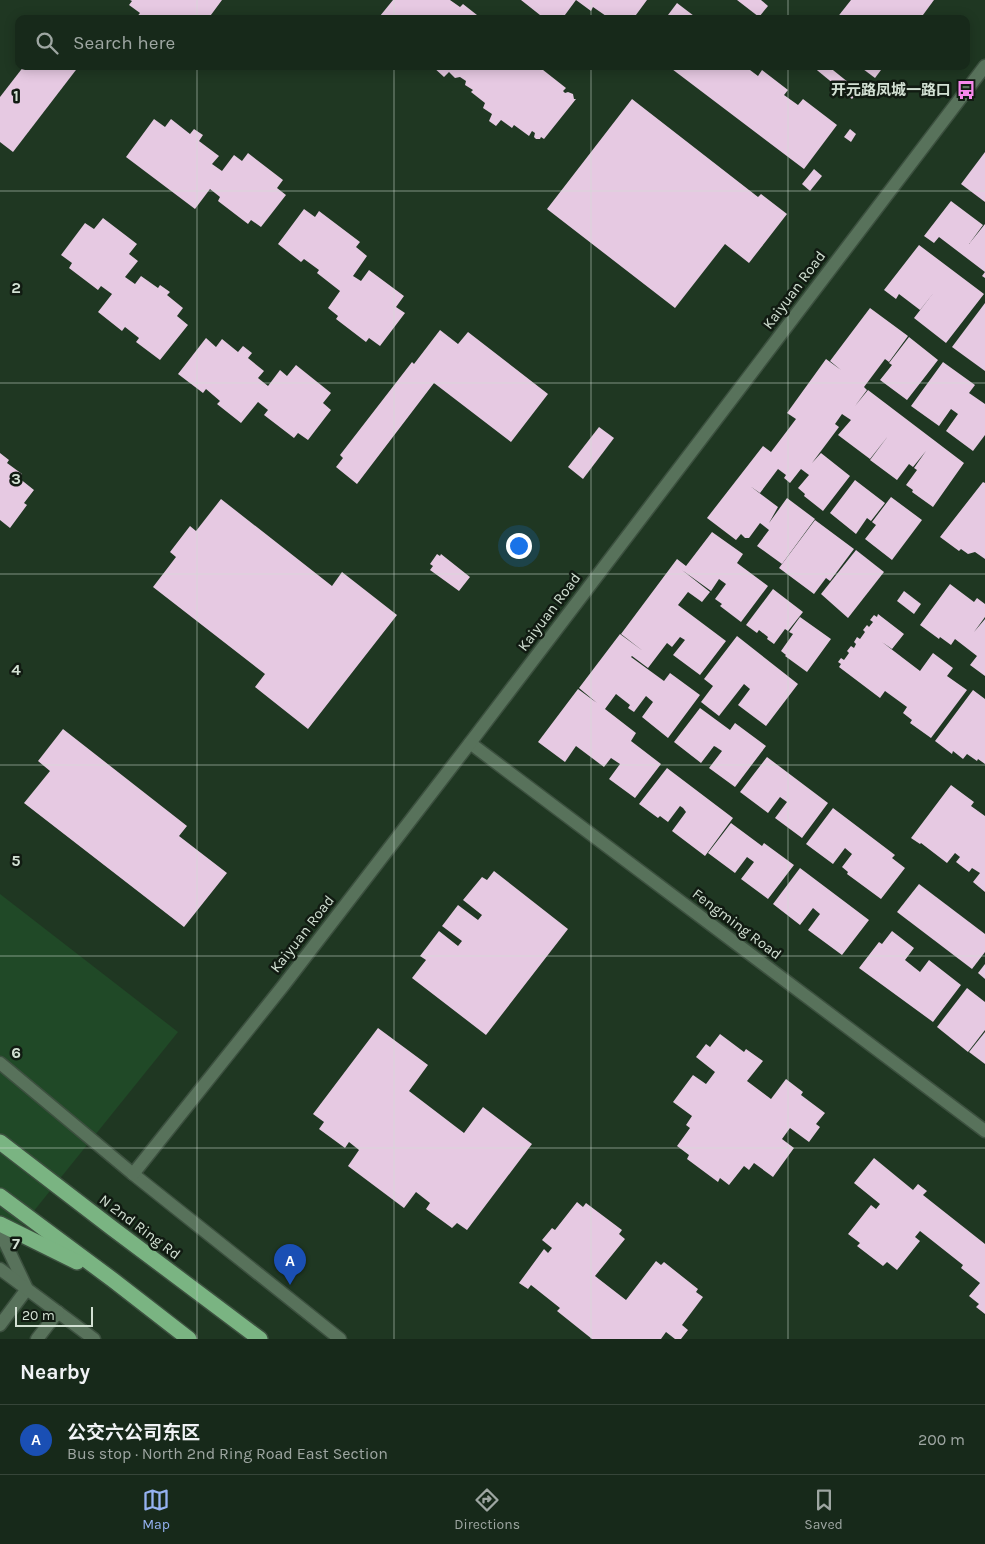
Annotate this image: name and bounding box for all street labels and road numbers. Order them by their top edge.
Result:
street label: Kaiyuan Road [759,247,829,333]
street label: Kaiyuan Road [514,569,584,655]
street label: Fengming Road [689,885,785,963]
street label: Kaiyuan Road [266,892,338,976]
street label: N 2nd Ring Rd [96,1191,184,1263]

